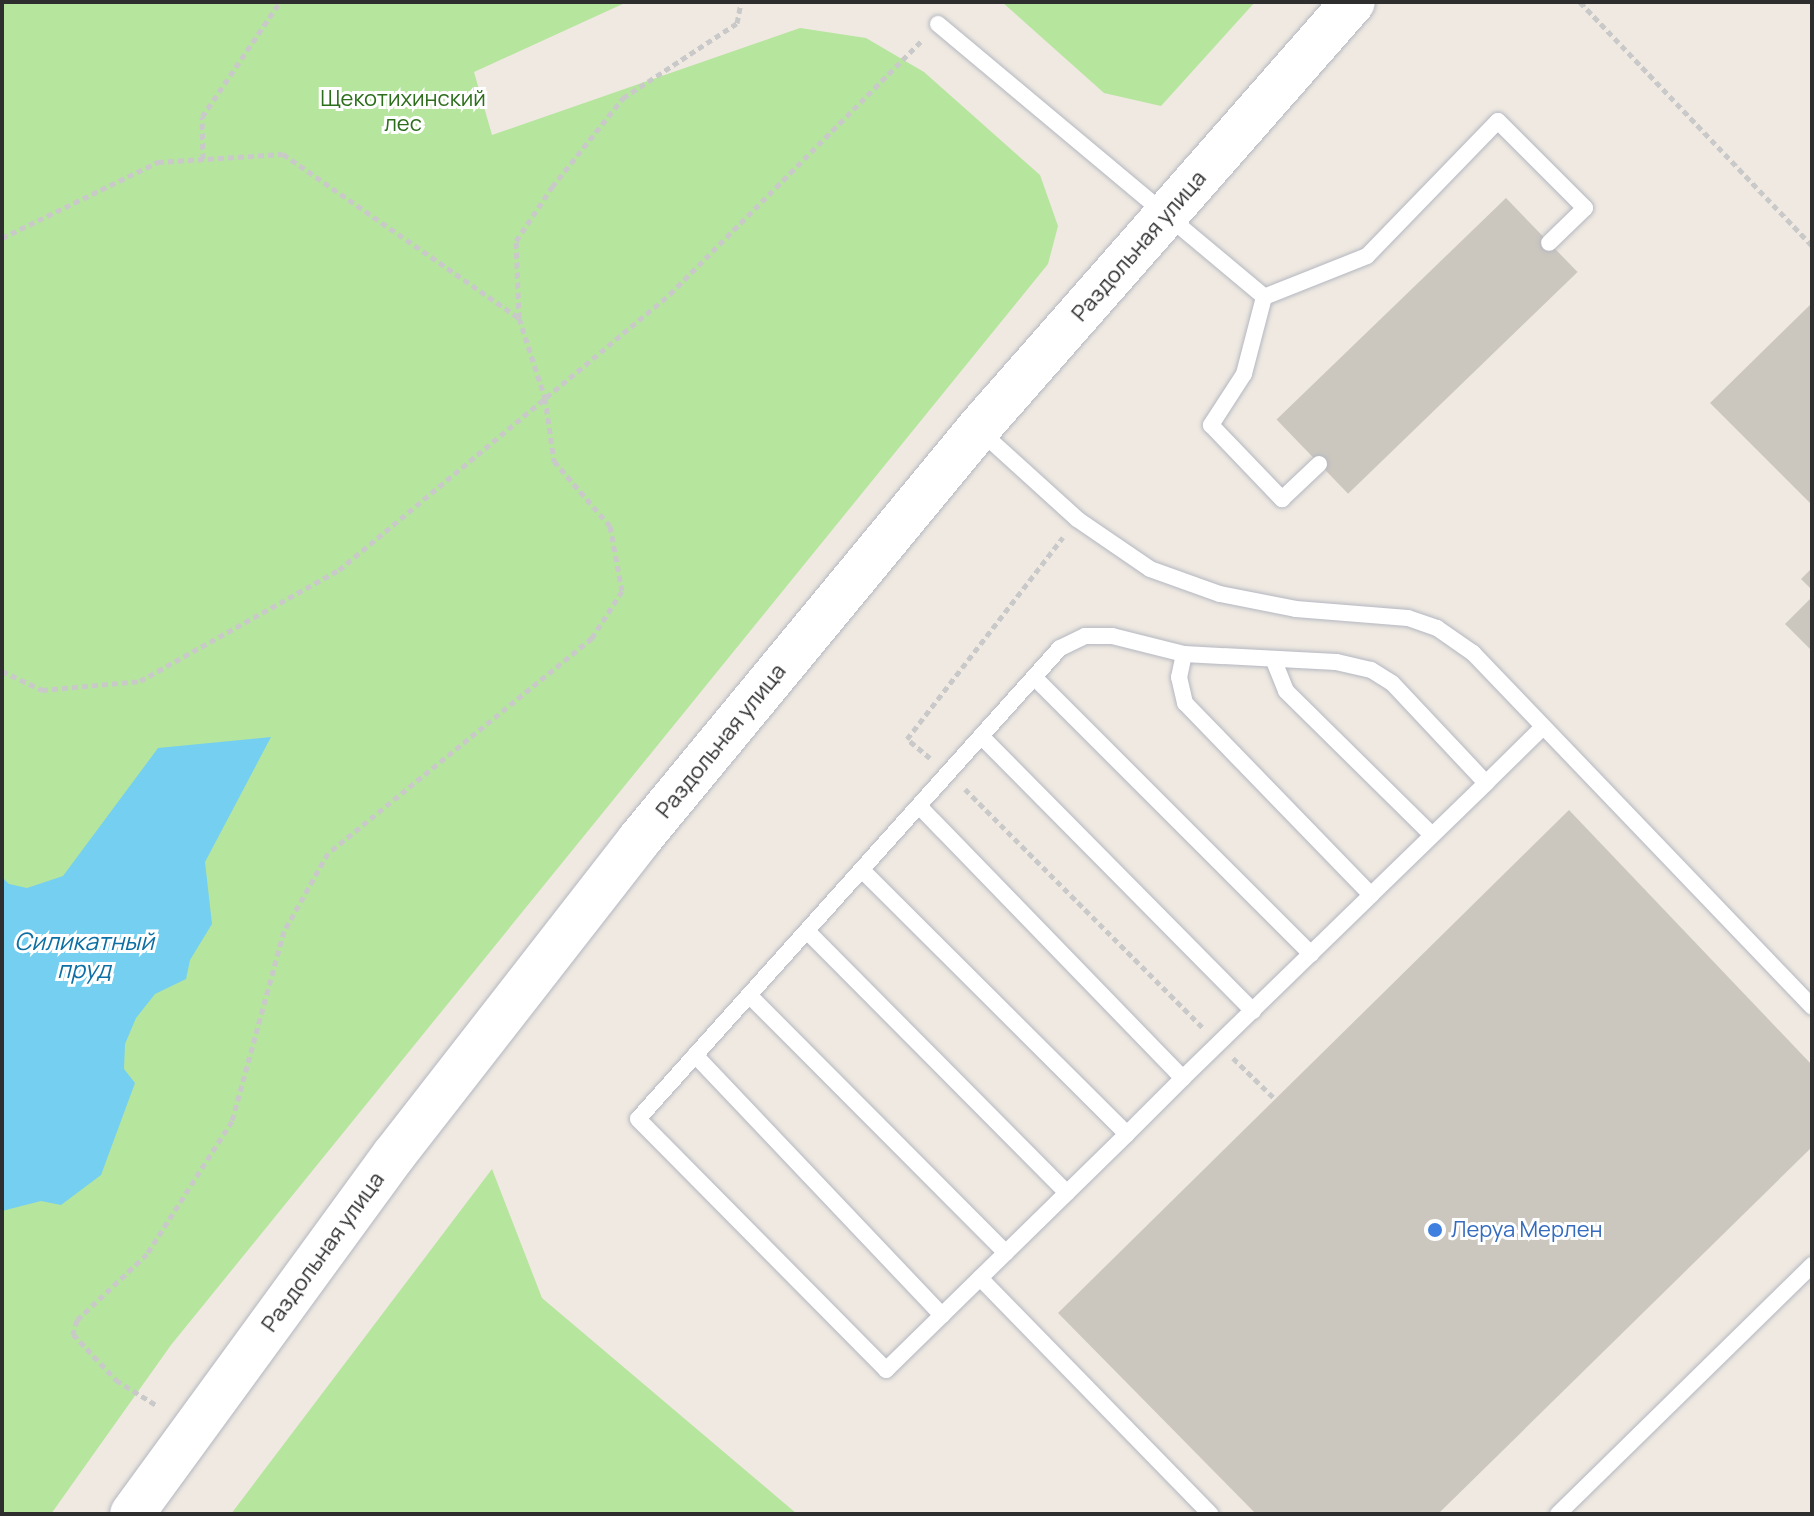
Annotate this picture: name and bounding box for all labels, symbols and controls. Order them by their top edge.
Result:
park label: Щекотихинский лес [320,85,486,136]
street label: Раздольная улица [1066,165,1212,327]
street label: Раздольная улица [651,659,791,823]
water label: Силикатный пруд [14,927,154,983]
street label: Раздольная улица [256,1167,390,1337]
place label: Леруа Мерлен [1451,1217,1603,1243]
marker: Леруа Мерлен [1426,1221,1444,1239]

